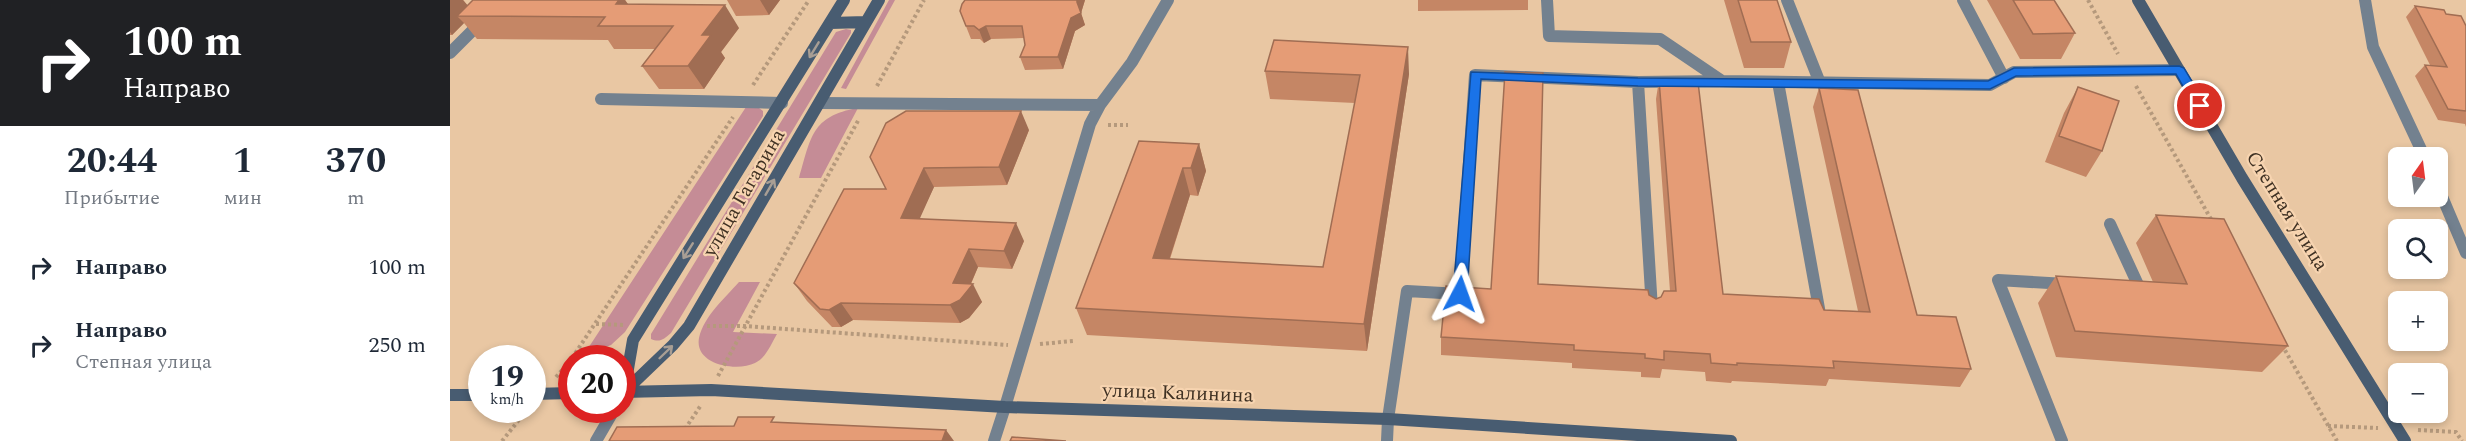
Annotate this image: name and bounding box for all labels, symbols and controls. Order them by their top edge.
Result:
text: 100 m [123,11,242,74]
icon: right [24,24,102,102]
one-way arrow [807,41,819,58]
text: Направо [123,68,231,110]
pin [2174,80,2225,131]
icon: arrive [2183,89,2216,122]
street label: улица Гагарина [695,123,793,263]
text: 20:44 [67,134,157,189]
text: 1 [233,134,253,189]
text: 370 [326,134,386,189]
street label: Степная улица [2238,145,2336,277]
north arrow [2388,147,2448,207]
map controls [2388,147,2448,423]
one-way arrow [765,179,777,196]
text: Прибытие [64,183,160,213]
text: мин [224,183,262,213]
text: m [347,183,364,213]
button: search [2388,219,2448,279]
one-way arrow [682,242,694,259]
icon: right [24,251,57,284]
text: Направо [75,251,167,284]
text: 100 m [369,251,426,284]
position arrow [1428,262,1492,326]
button: + [2388,291,2448,351]
text: Направо [75,314,167,347]
icon: right [24,329,57,362]
text: 250 m [369,329,426,362]
one-way arrow [659,344,674,359]
speed limit sign: 20 [558,345,636,423]
text: Степная улица [75,347,212,377]
text: 19 [490,354,524,400]
button: − [2388,363,2448,423]
street label: улица Калинина [1101,375,1254,411]
text: km/h [490,388,524,411]

